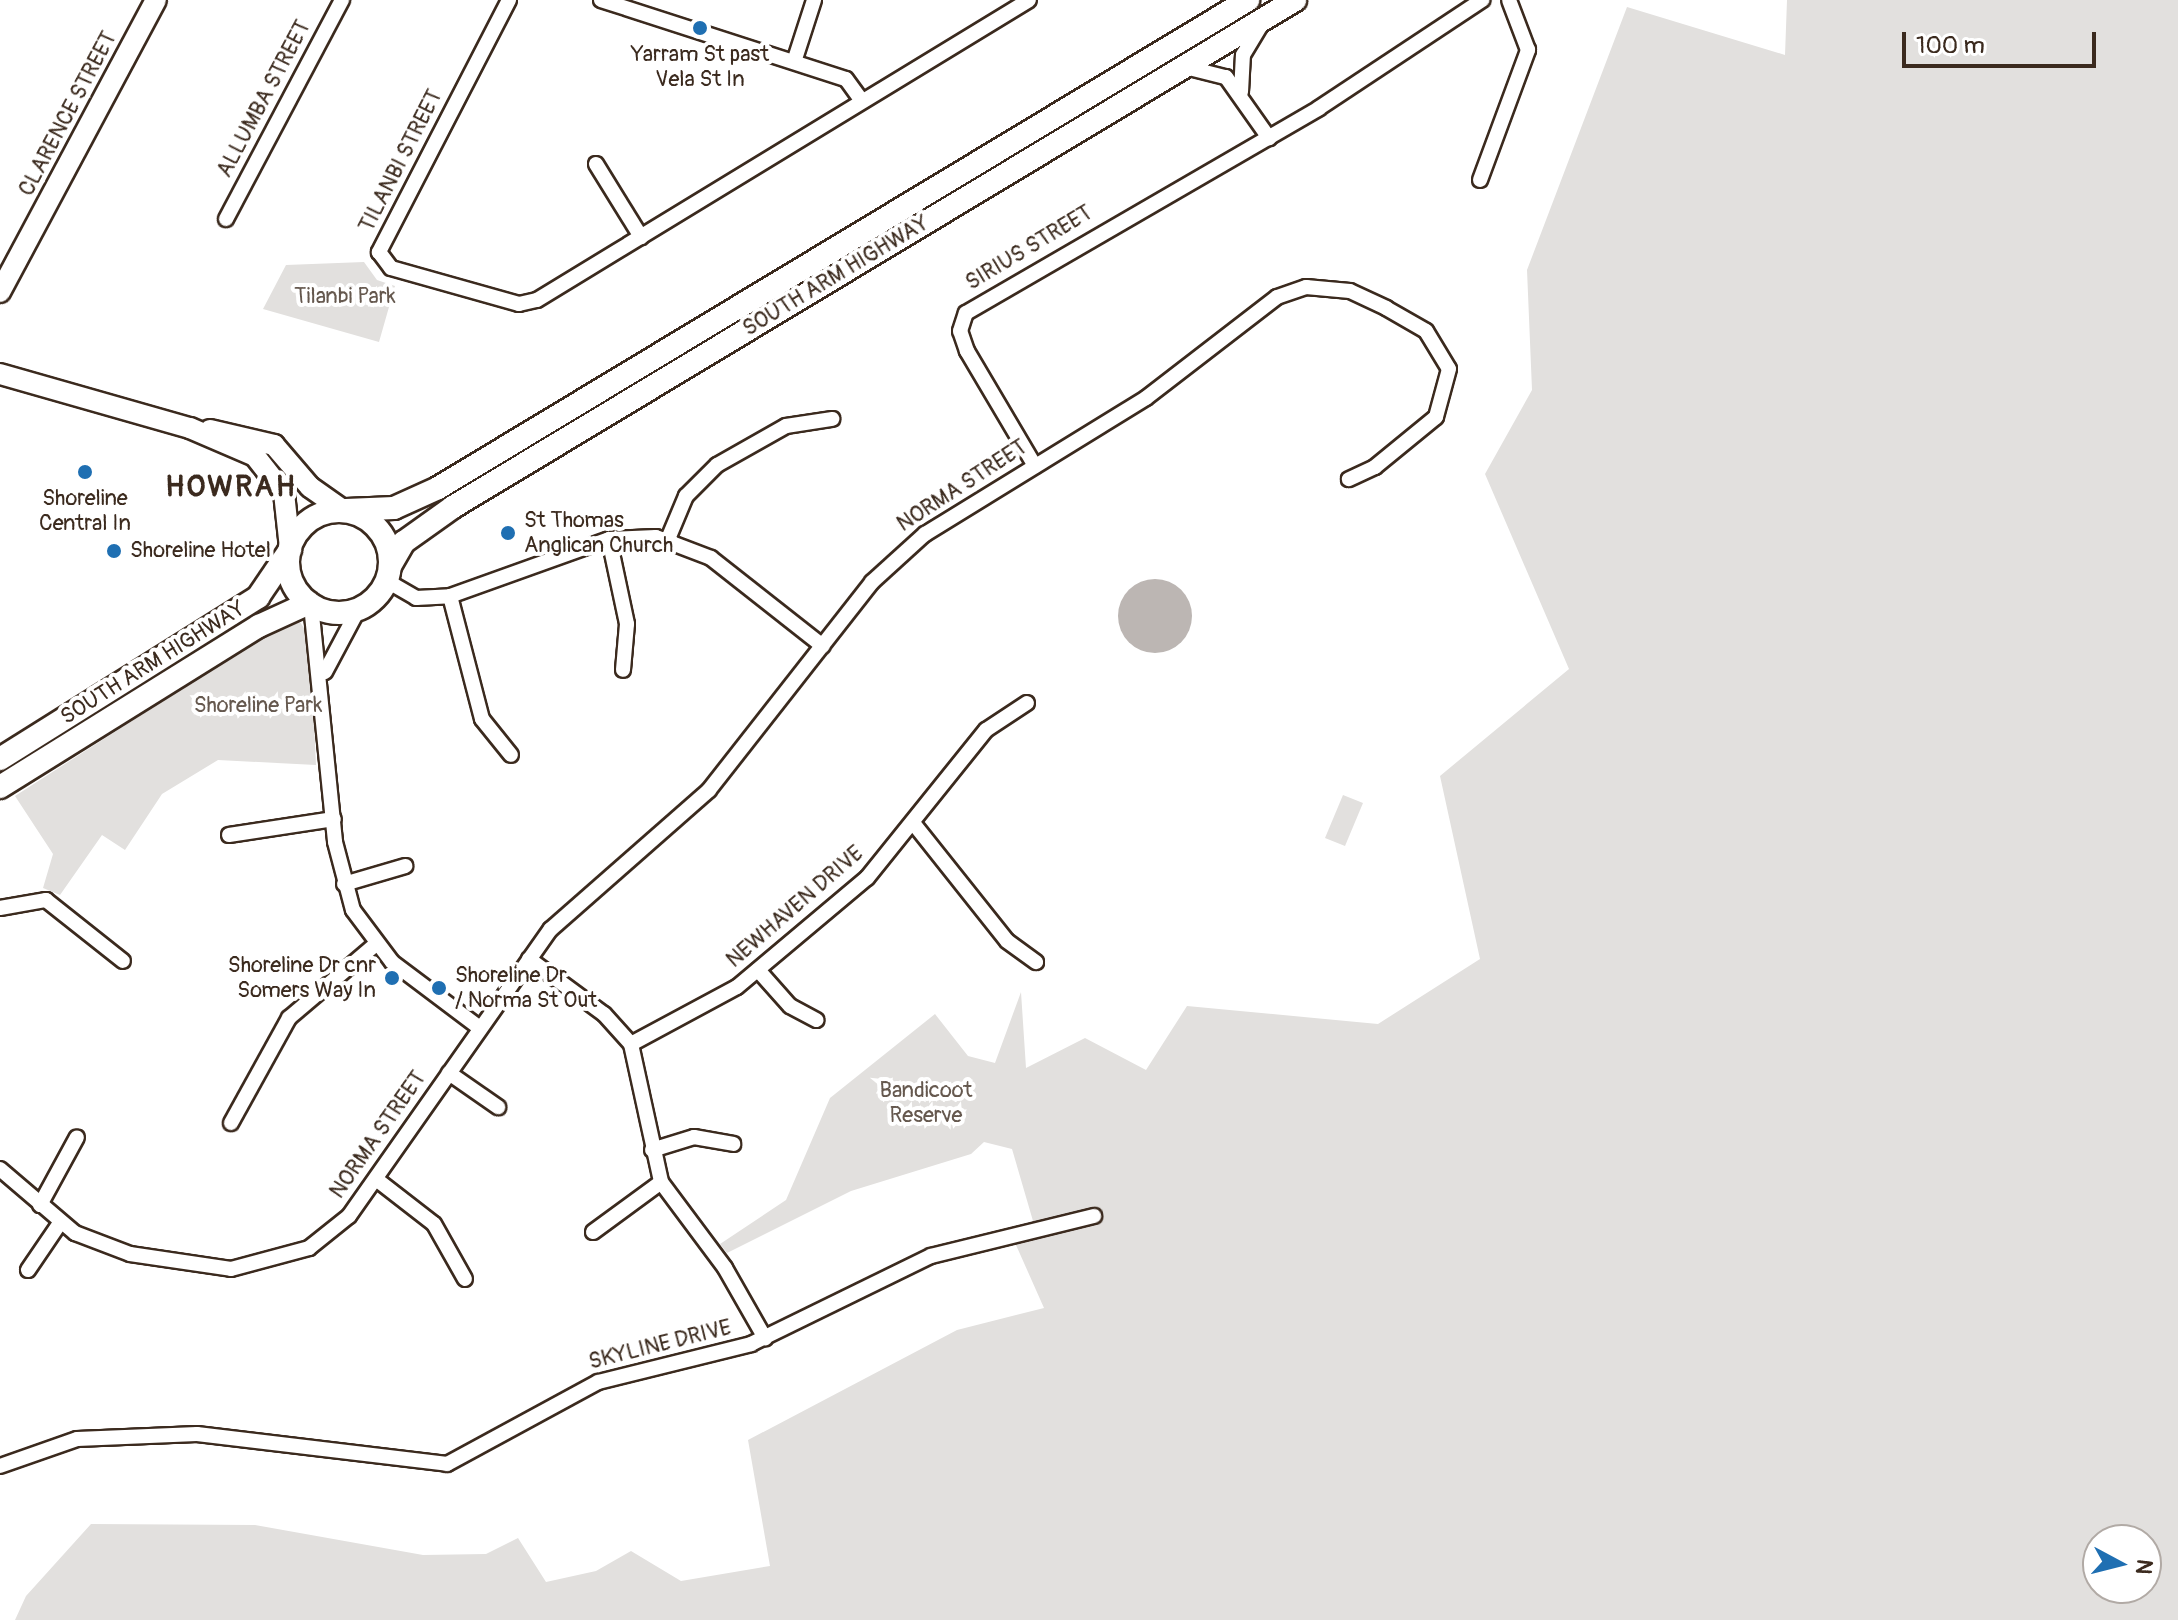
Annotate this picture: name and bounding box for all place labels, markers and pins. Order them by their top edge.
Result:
marker: Yarram St past Vela St In [691,19,709,37]
place label: Yarram St past Vela St In [631,41,769,92]
marker: Shoreline Central In [76,463,94,481]
place label: Shoreline Central In [39,485,131,536]
place label: St Thomas Anglican Church [524,507,673,558]
marker: St Thomas Anglican Church [499,524,517,542]
place label: Shoreline Hotel [130,538,271,564]
marker: Shoreline Hotel [105,542,123,560]
place label: Shoreline Dr cnr Somers Way In [228,952,376,1004]
place label: Shoreline Dr / Norma St Out [455,962,597,1014]
marker: Shoreline Dr cnr Somers Way In [383,969,401,987]
marker: Shoreline Dr / Norma St Out [430,979,448,997]

